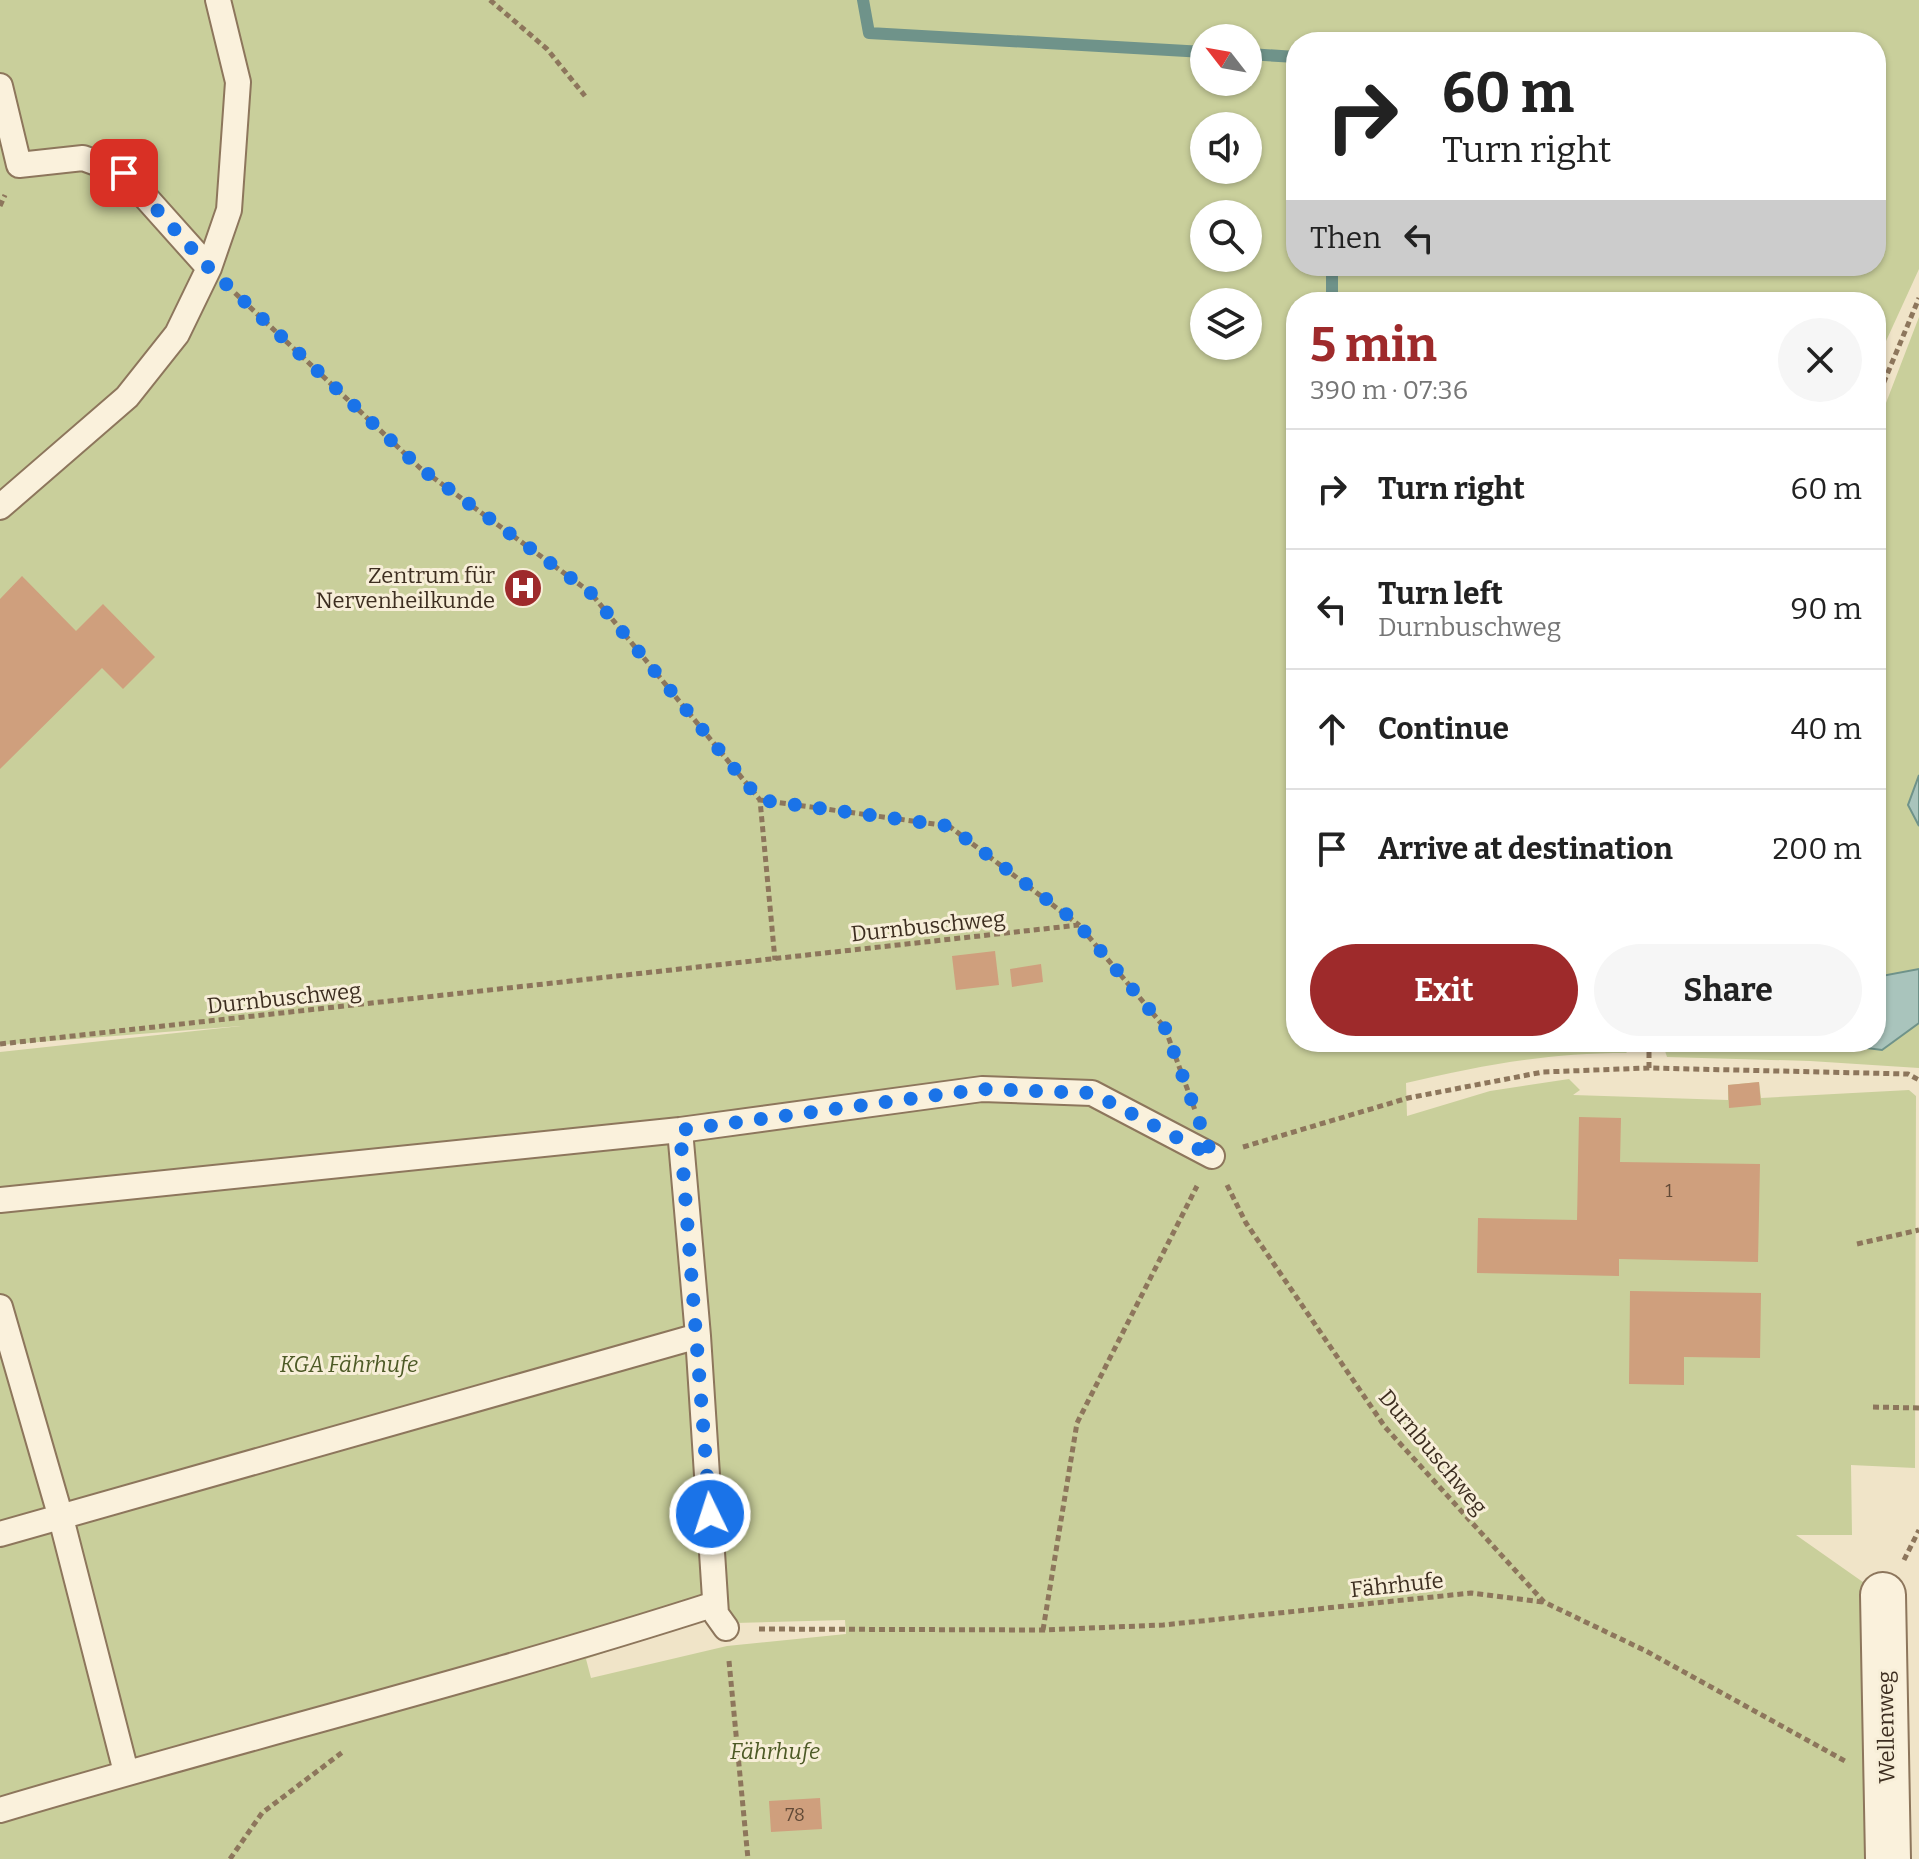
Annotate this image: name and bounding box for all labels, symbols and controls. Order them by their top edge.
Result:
north arrow [1190,24,1262,96]
map controls [1190,24,1262,360]
text: 60 m [1442,60,1574,127]
icon: right [1310,64,1414,168]
button: sound [1190,112,1262,184]
text: Turn right [1442,128,1611,172]
pin [90,139,158,207]
icon: arrive [102,151,146,195]
button: search [1190,200,1262,272]
icon: left [1397,216,1441,260]
text: Then [1310,220,1381,256]
button: layers [1190,288,1262,360]
text: 5 min [1310,316,1437,374]
button: close [1778,318,1862,402]
text: 390 m · 07:36 [1310,375,1468,406]
icon: right [1310,467,1354,511]
text: Turn right [1378,471,1525,507]
text: 60 m [1791,471,1862,507]
place label: Zentrum für Nervenheilkunde [315,562,495,614]
hospital icon: Zentrum für Nervenheilkunde [502,567,544,609]
text: Turn left [1378,576,1503,612]
icon: left [1310,587,1354,631]
text: 90 m [1791,591,1862,627]
text: Durnbuschweg [1378,612,1561,643]
icon: ahead [1310,707,1354,751]
text: Continue [1378,711,1509,747]
text: 40 m [1791,711,1862,747]
icon: arrive [1310,827,1354,871]
text: Arrive at destination [1378,831,1673,867]
text: 200 m [1773,831,1862,867]
street label: Durnbuschweg [850,904,1006,948]
button: Exit [1310,944,1578,1036]
button: Share [1594,944,1862,1036]
street label: Durnbuschweg [206,976,362,1020]
house number: 1 [1665,1180,1673,1202]
park label: KGA Fährhufe [280,1351,418,1378]
street label: Durnbuschweg [1373,1384,1493,1520]
position arrow [668,1472,752,1556]
street label: Fährhufe [1349,1567,1445,1603]
street label: Wellenweg [1872,1670,1900,1784]
park label: Fährhufe [730,1738,820,1765]
house number: 78 [785,1804,805,1826]

